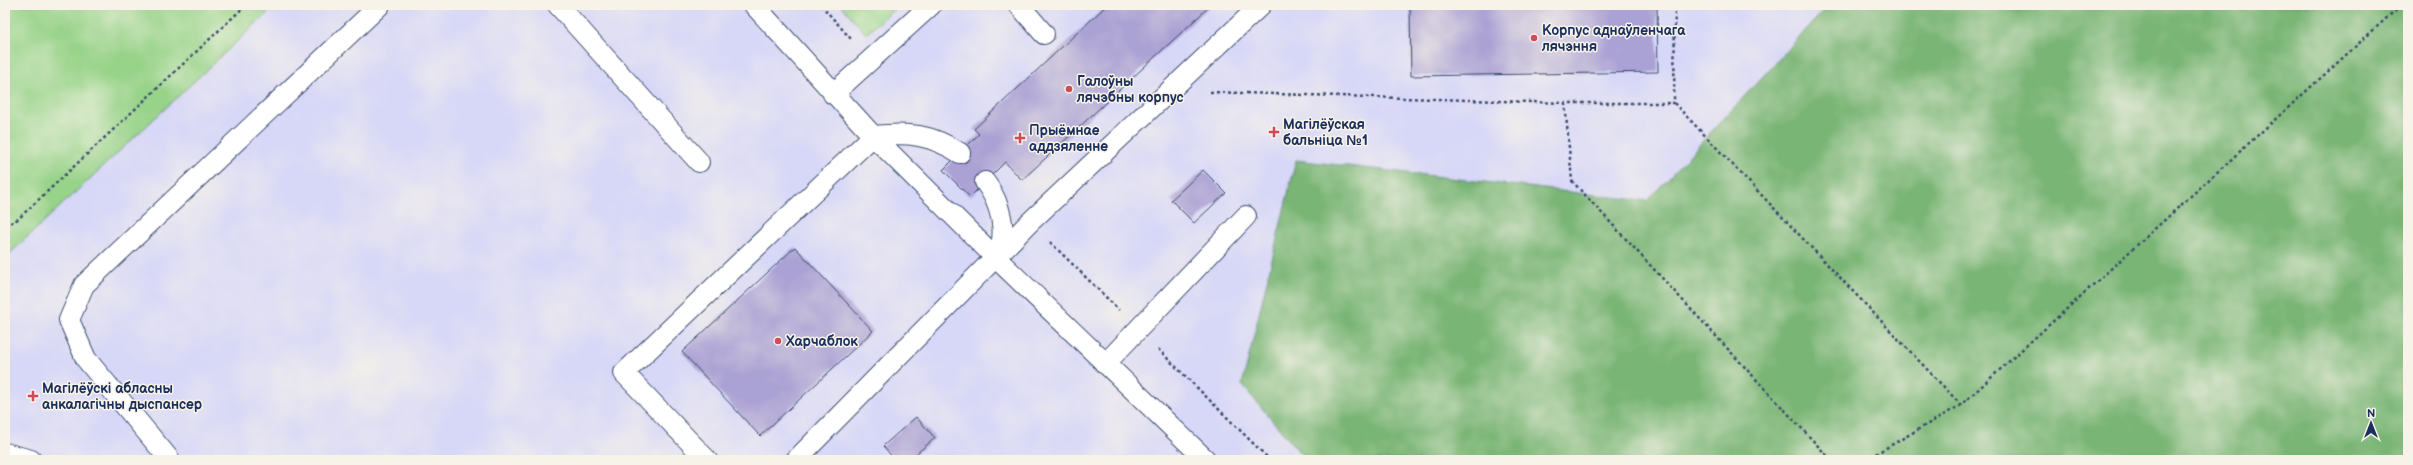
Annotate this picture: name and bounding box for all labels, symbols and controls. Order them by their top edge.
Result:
place label: Корпус аднаўленчага лячэння [1541,22,1686,55]
marker: Корпус аднаўленчага лячэння [1529,33,1539,43]
place label: Галоўны лячэбны корпус [1076,73,1184,106]
marker: Галоўны лячэбны корпус [1064,84,1074,94]
place label: Магілёўская бальніца №1 [1283,116,1368,149]
place label: Прыёмнае аддзяленне [1029,122,1108,155]
marker: Магілёўская бальніца №1 [1268,126,1280,138]
marker: Прыёмнае аддзяленне [1014,132,1026,144]
place label: Харчаблок [785,333,858,350]
marker: Харчаблок [773,336,783,346]
place label: Магілёўскі абласны анкалагічны дыспансер [42,380,203,413]
marker: Магілёўскі абласны анкалагічны дыспансер [27,390,39,402]
north arrow [2351,403,2391,443]
text: N [2367,407,2375,420]

